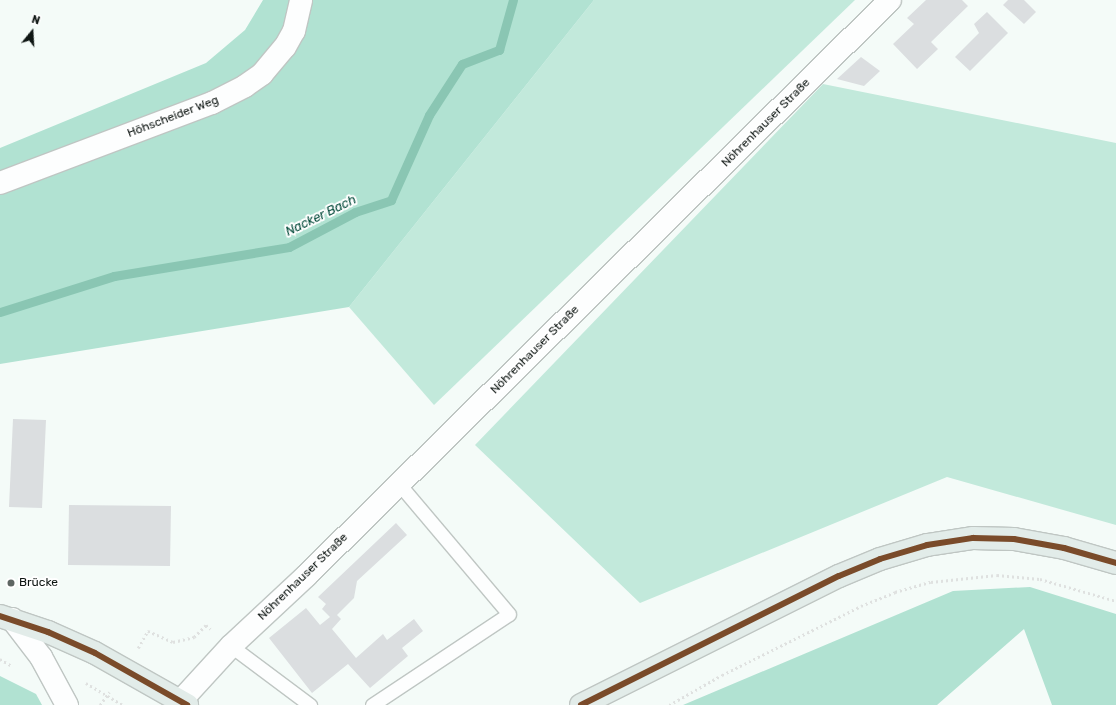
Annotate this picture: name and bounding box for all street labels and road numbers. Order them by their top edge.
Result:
street label: Nöhrenhauser Straße [719,76,813,170]
street label: Höhscheider Weg [125,93,221,141]
street label: Nöhrenhauser Straße [488,303,582,397]
street label: Nöhrenhauser Straße [255,530,351,624]

